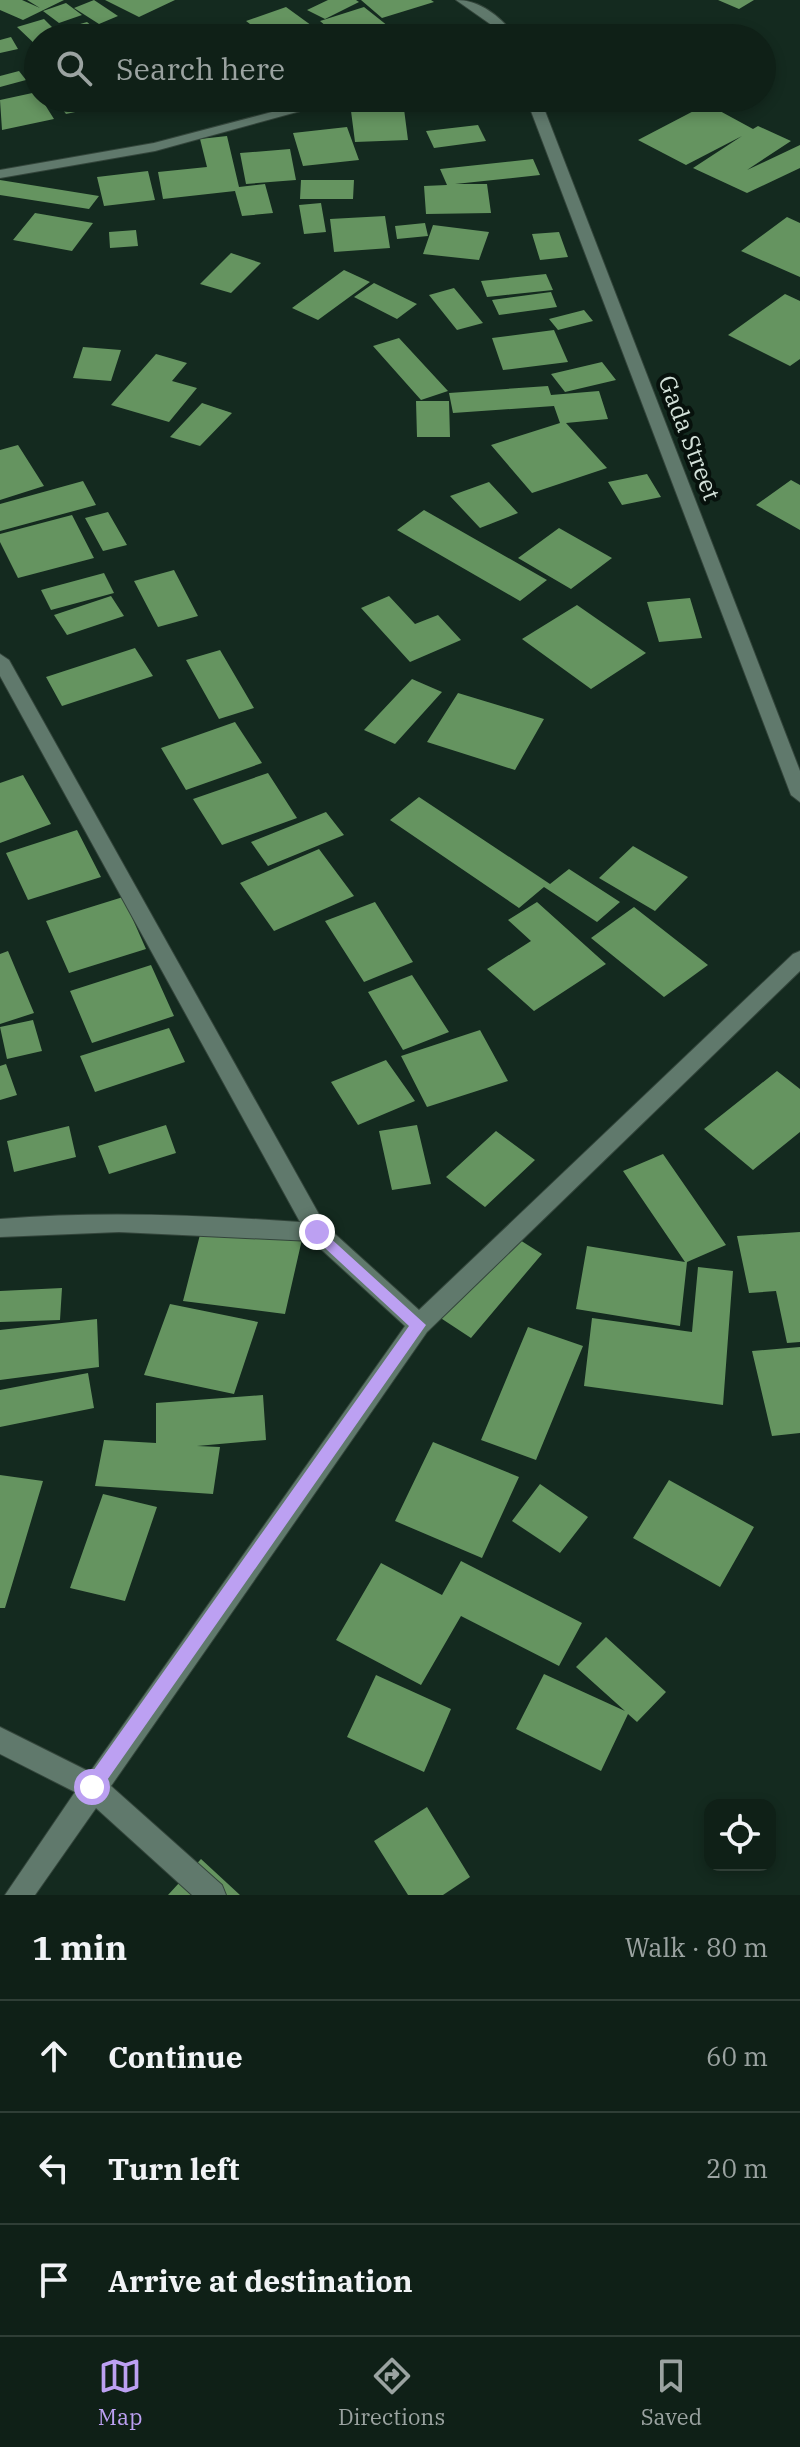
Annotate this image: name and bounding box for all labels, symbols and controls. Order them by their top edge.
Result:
search box [24,24,776,112]
icon: search [52,46,96,90]
text: Search here [116,49,285,88]
street label: Gada Street [651,371,728,505]
route end [299,1214,335,1250]
route start [74,1769,110,1805]
map controls [704,1799,776,1871]
button: locate [704,1799,776,1871]
text: 1 min [32,1925,127,1969]
text: Walk · 80 m [625,1930,768,1964]
icon: ahead [32,2034,76,2078]
text: Continue [108,2037,243,2076]
text: 60 m [706,2039,768,2073]
icon: left [32,2146,76,2190]
text: Turn left [108,2149,240,2188]
text: 20 m [706,2151,768,2185]
icon: arrive [32,2258,76,2302]
text: Arrive at destination [108,2261,413,2300]
tab: Map [98,2354,142,2431]
tab: Directions [338,2354,445,2431]
tab: Saved [641,2354,702,2431]

